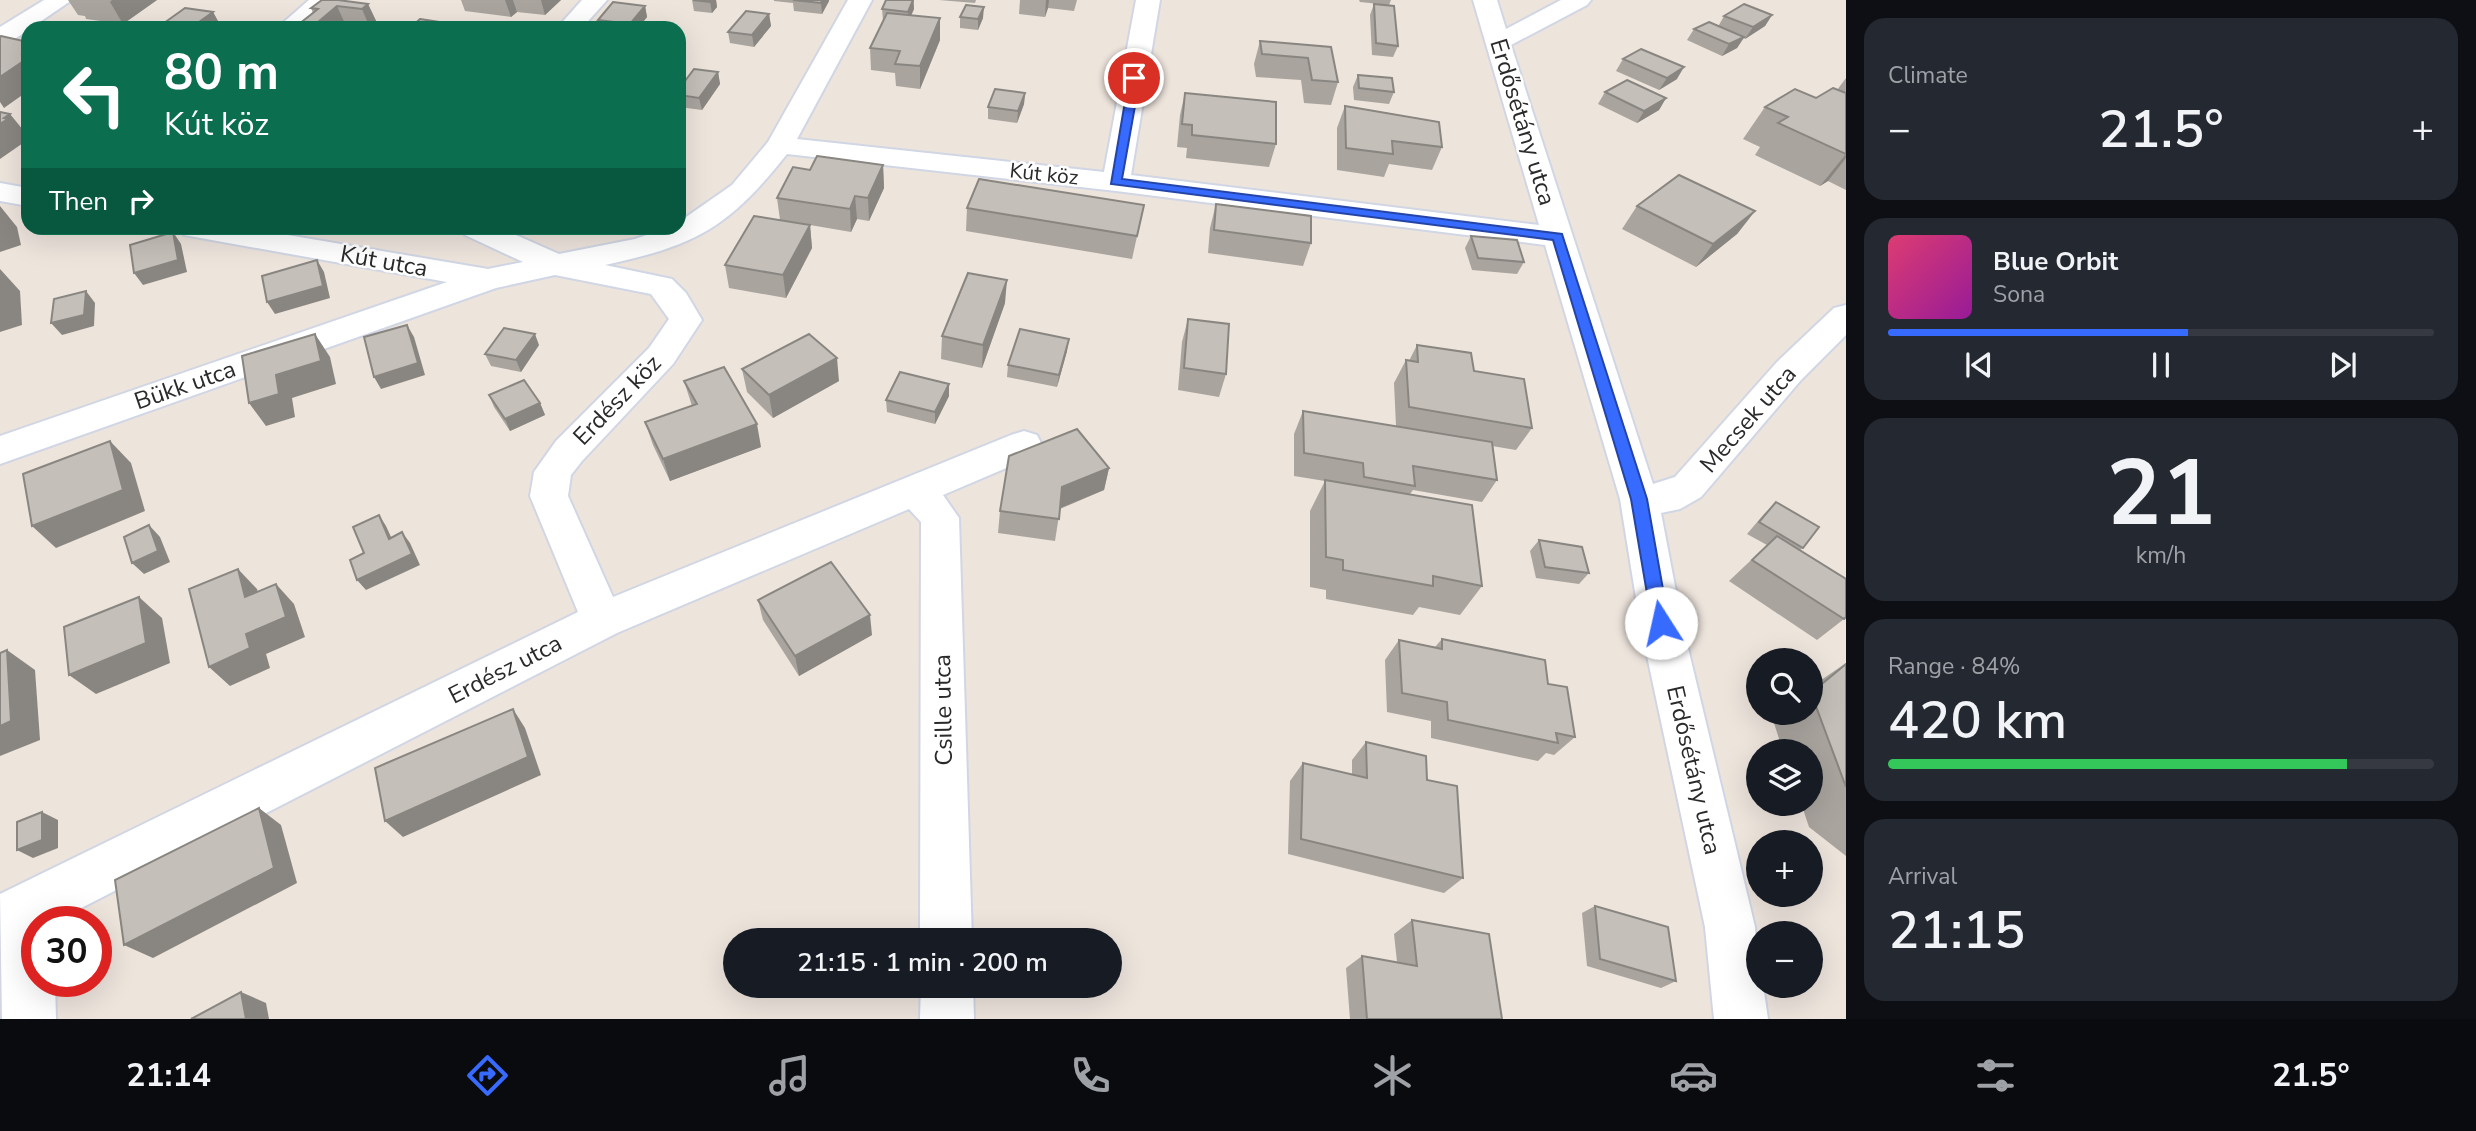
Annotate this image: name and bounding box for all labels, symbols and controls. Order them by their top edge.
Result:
street label: Erdősétány utca [1482,35,1564,209]
text: 80 m [164,39,279,106]
pin [1104,48,1164,108]
icon: left [49,49,140,140]
icon: arrive [1115,59,1153,97]
text: Climate [1888,60,1968,91]
text: 21.5° [2098,94,2224,165]
text: Kút köz [164,103,269,146]
text: − [1888,104,1911,155]
text: + [2411,104,2434,155]
street label: Kút köz [1008,156,1080,192]
icon: right [122,182,160,220]
text: Then [49,184,108,219]
street label: Kút utca [338,238,430,284]
text: Blue Orbit [1993,244,2118,279]
text: Sona [1993,279,2045,310]
icon: previous [1960,346,1998,384]
icon: pause [2142,346,2180,384]
icon: next [2324,346,2362,384]
street label: Erdész köz [566,348,668,452]
street label: Bükk utca [130,353,240,417]
street label: Mecsek utca [1693,359,1803,479]
text: 21 [2106,432,2216,556]
text: km/h [2136,540,2186,571]
position arrow [1624,586,1698,660]
street label: Erdész utca [443,627,567,711]
map controls [1746,648,1823,998]
button: search [1746,648,1823,725]
text: Range · 84% [1888,651,2020,682]
street label: Csille utca [926,654,960,766]
street label: Erdősétány utca [1659,682,1729,858]
text: 420 km [1888,685,2067,756]
button: layers [1746,739,1823,816]
button: + [1746,830,1823,907]
text: Arrival [1888,861,1957,892]
text: 21:15 [1888,895,2025,966]
speed limit sign: 30 [21,906,112,997]
button: − [1746,921,1823,998]
text: 21:15 · 1 min · 200 m [797,945,1048,980]
icon: directions [463,1051,512,1100]
icon: music [765,1051,814,1100]
icon: phone [1066,1051,1115,1100]
icon: climate [1368,1051,1417,1100]
icon: car [1669,1051,1718,1100]
icon: filters [1971,1051,2020,1100]
text: 21:14 [126,1054,211,1097]
text: 21.5° [2272,1054,2350,1097]

